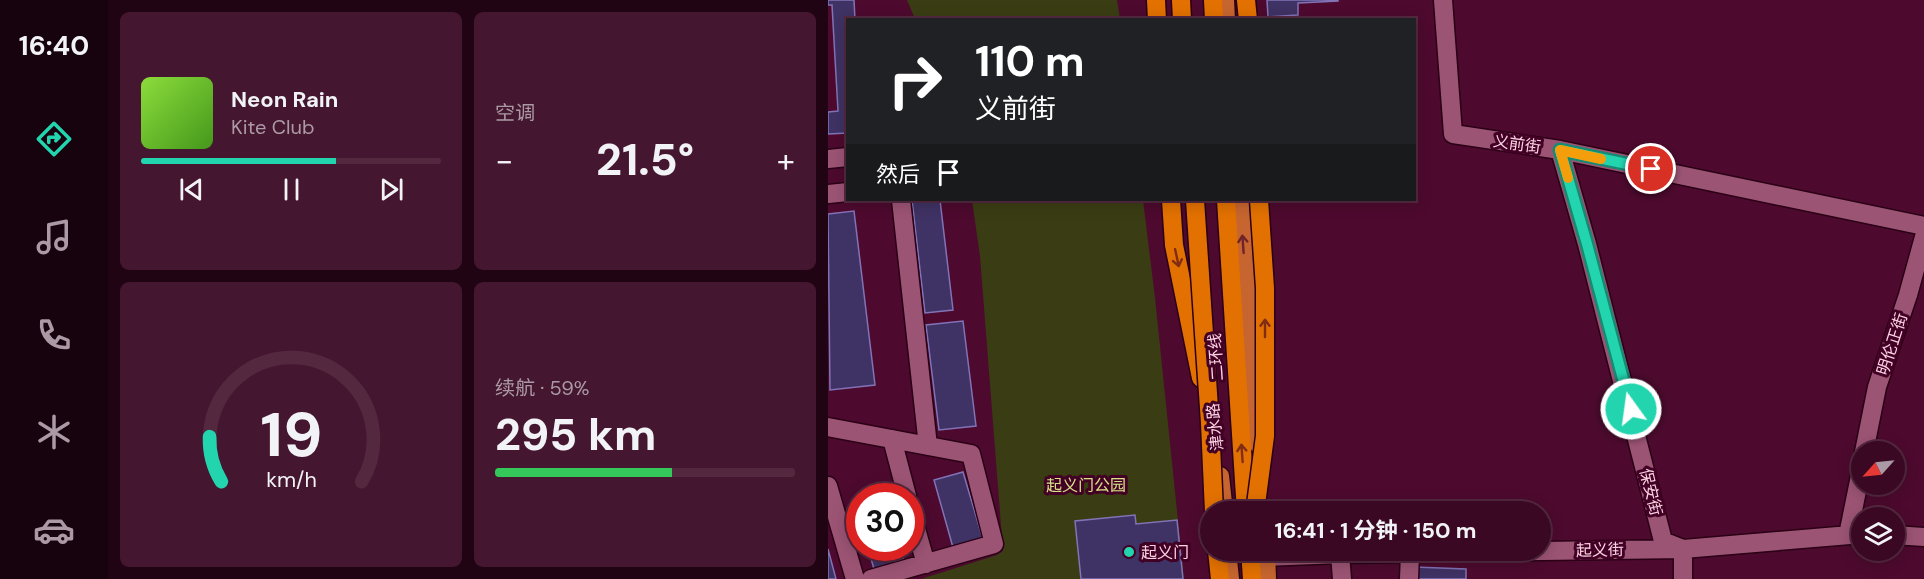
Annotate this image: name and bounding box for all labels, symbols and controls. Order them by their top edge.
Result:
text: 16:40 [19,28,89,63]
text: 110 m [975,34,1085,89]
icon: right [876,42,954,120]
text: Neon Rain [231,85,338,114]
text: 义前街 [975,91,1056,126]
text: 空调 [495,100,535,126]
text: Kite Club [231,114,315,140]
icon: directions [33,118,75,160]
text: 21.5° [596,130,694,189]
street label: 义前街 [1492,130,1542,158]
text: − [495,139,513,182]
text: + [777,139,795,182]
pin [1625,143,1676,194]
icon: arrive [1634,152,1667,185]
icon: arrive [932,156,965,189]
text: 然后 [876,160,920,189]
icon: previous [175,173,208,206]
icon: pause [275,173,308,206]
icon: next [375,173,408,206]
icon: music [33,216,75,258]
one-way arrow [1237,234,1248,254]
one-way arrow [1171,248,1183,267]
street label: 明伦正街 [1872,310,1912,378]
icon: phone [33,314,75,356]
one-way arrow [1259,318,1271,338]
street label: 二环线 [1204,332,1228,382]
text: 续航 · 59% [495,375,590,401]
position arrow [1599,377,1663,441]
text: 19 [260,394,322,475]
street label: 津水路 [1202,402,1228,452]
text: 295 km [495,405,656,464]
icon: climate [33,411,75,453]
north arrow [1851,441,1905,495]
map controls [1851,441,1905,561]
one-way arrow [1236,444,1247,464]
text: km/h [266,466,316,494]
street label: 保安街 [1635,466,1667,518]
park label: 起义门公园 [1046,475,1126,496]
speed limit sign: 30 [846,483,924,561]
button: layers [1851,507,1905,561]
icon: car [33,509,75,551]
text: 16:41 · 1 分钟 · 150 m [1275,516,1476,545]
street label: 起义街 [1576,539,1624,561]
place label: 起义门 [1141,542,1189,563]
marker: 起义门 [1122,545,1136,559]

